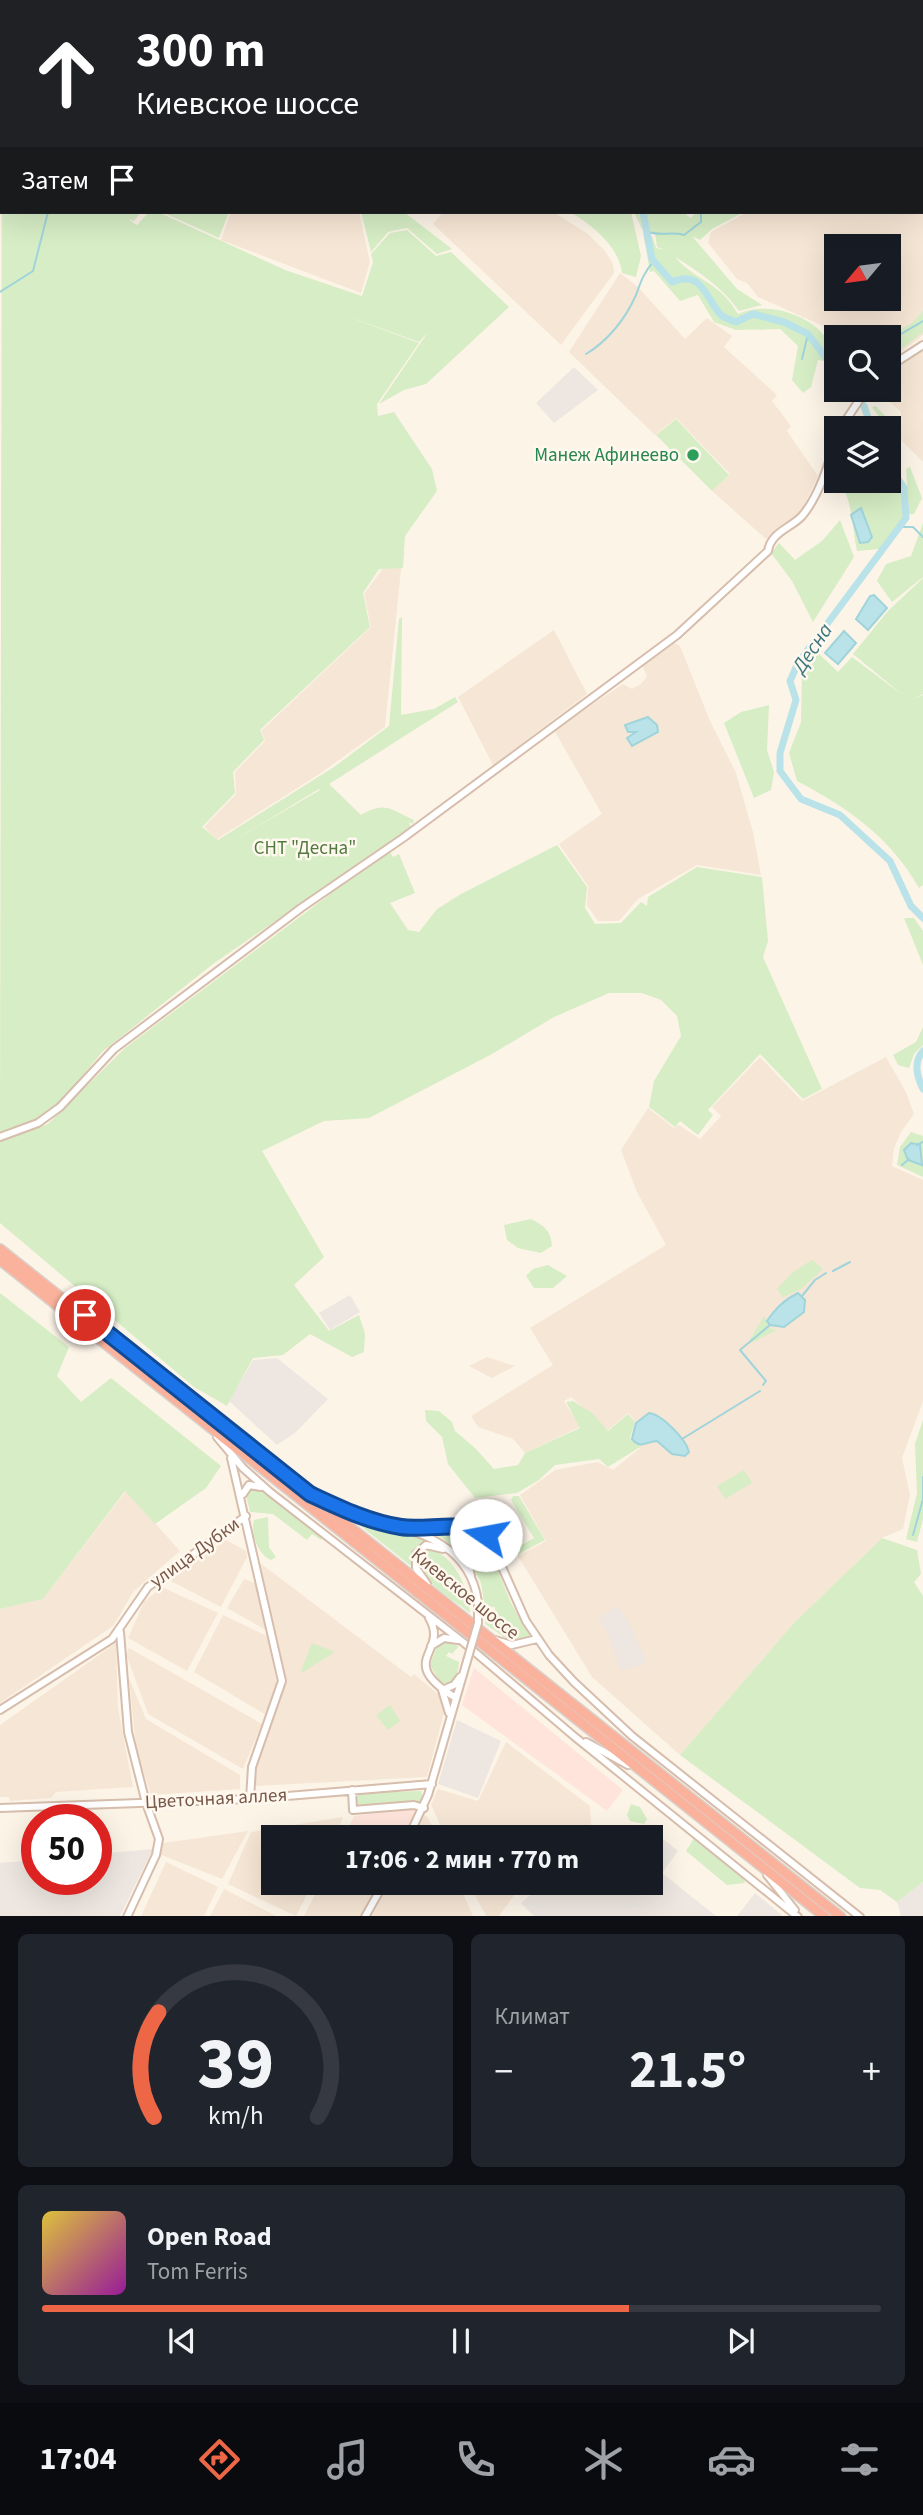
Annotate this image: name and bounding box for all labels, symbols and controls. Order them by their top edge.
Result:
text: 300 m [136,16,265,86]
icon: ahead [21,28,112,119]
text: Киевское шоссе [136,81,359,127]
icon: arrive [103,161,141,199]
text: Затем [21,162,89,199]
north arrow [824,234,901,312]
map controls [824,234,901,493]
button: search [824,325,901,402]
button: layers [824,416,901,493]
place label: Манеж Афинеево [534,442,679,469]
marker: Манеж Афинеево [685,447,701,463]
water label: Десна [783,617,840,681]
park label: СНТ "Десна" [254,835,356,862]
pin [55,1285,115,1345]
icon: arrive [66,1296,104,1334]
position arrow [449,1498,523,1572]
street label: улица Дубки [145,1511,245,1595]
street label: Киевское шоссе [405,1542,525,1646]
street label: Цветочная аллея [144,1782,288,1816]
speed limit sign: 50 [21,1804,112,1895]
text: 17:06 · 2 мин · 770 m [345,1841,579,1878]
text: Климат [495,2000,570,2033]
text: 39 [197,2012,274,2116]
text: 21.5° [629,2034,746,2108]
text: − [495,2045,513,2099]
text: + [862,2045,881,2099]
text: km/h [208,2097,263,2133]
text: Open Road [147,2218,272,2255]
text: Tom Ferris [147,2255,248,2288]
icon: previous [163,2322,201,2360]
icon: pause [442,2322,480,2360]
icon: next [722,2322,760,2360]
icon: directions [195,2435,244,2484]
icon: music [323,2435,372,2484]
icon: phone [451,2435,500,2484]
icon: climate [579,2435,628,2484]
icon: car [707,2435,756,2484]
icon: filters [835,2435,884,2484]
text: 17:04 [39,2436,117,2482]

